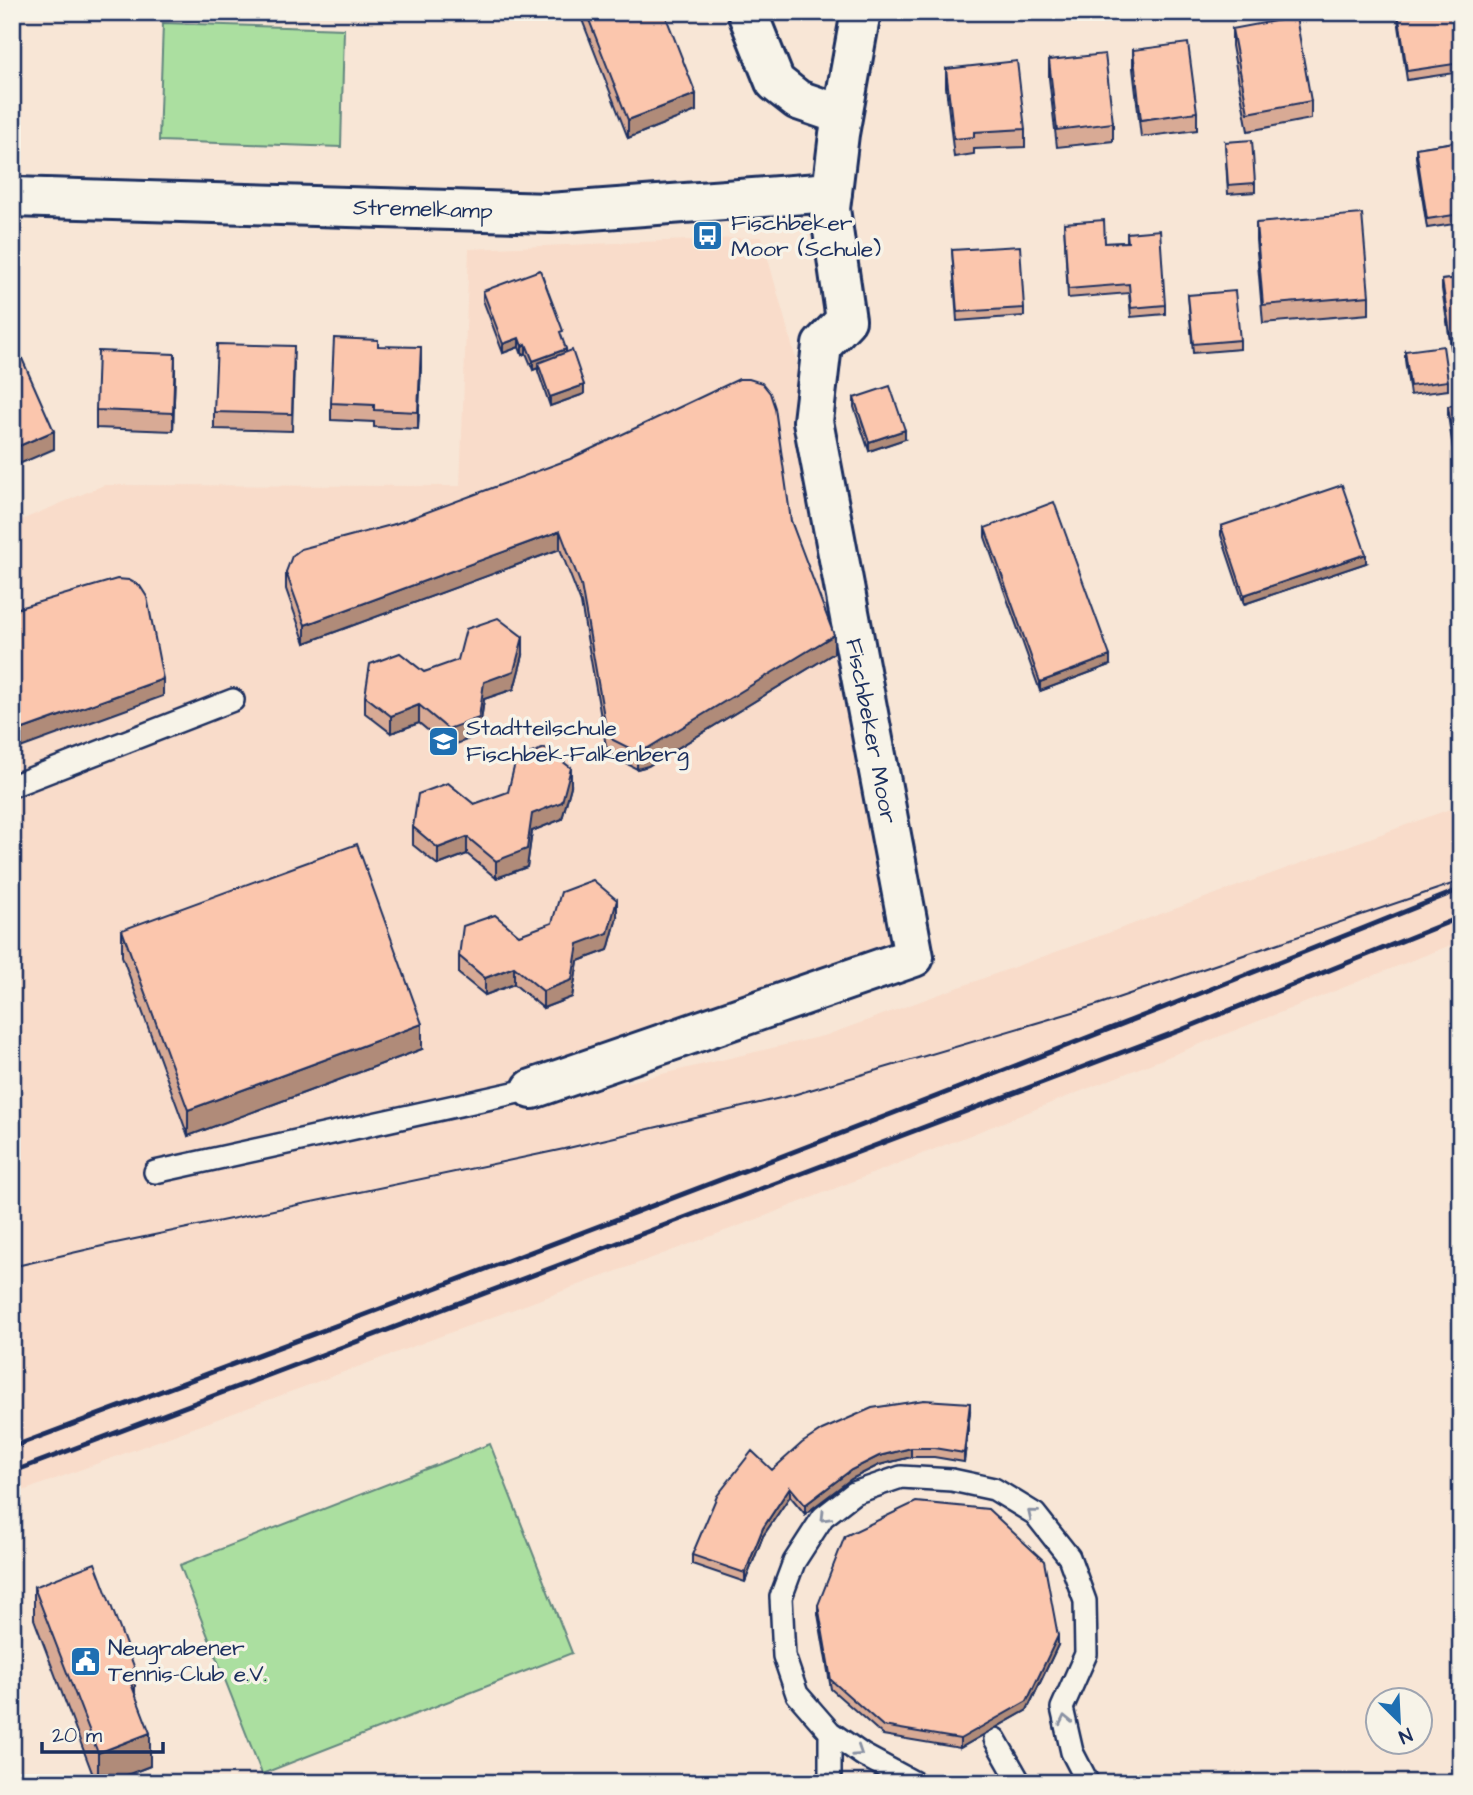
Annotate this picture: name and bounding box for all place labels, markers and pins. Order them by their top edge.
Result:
place label: Fischbeker Moor (Schule) [731,207,881,265]
bus stop icon: Fischbeker Moor (Schule) [691,219,725,253]
place label: Stadtteilschule Fischbek-Falkenberg [466,712,689,771]
school or university icon: Stadtteilschule Fischbek-Falkenberg [426,724,460,758]
place label: Neugrabener Tennis-Club e.V. [108,1632,267,1690]
public building icon: Neugrabener Tennis-Club e.V. [68,1644,102,1678]

